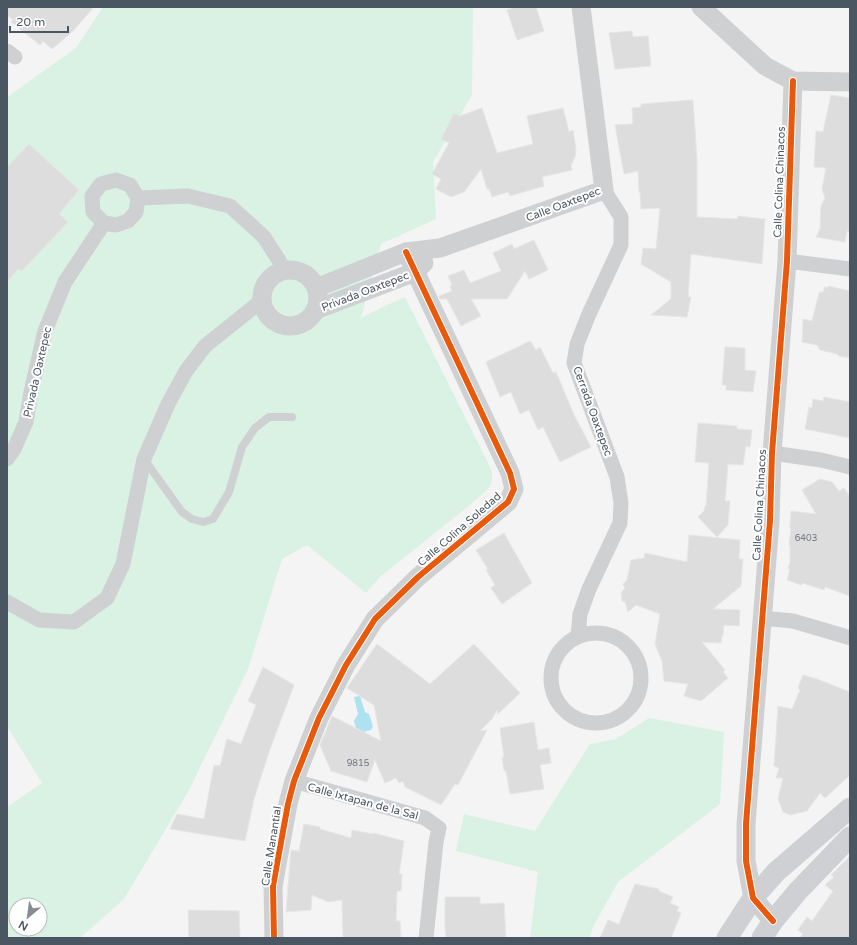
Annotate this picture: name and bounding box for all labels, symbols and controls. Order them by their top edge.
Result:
scale bar [10,8,68,34]
text: 20 m [16,15,45,29]
street label: Calle Colina Chinacos [771,126,788,238]
street label: Calle Oaxtepec [524,184,602,225]
street label: Privada Oaxtepec [320,269,411,314]
street label: Privada Oaxtepec [21,325,54,419]
street label: Cerrada Oaxtepec [570,364,615,458]
street label: Calle Colina Chinacos [750,449,769,561]
street label: Calle Colina Soledad [415,490,504,569]
house number: 6403 [795,533,817,544]
house number: 9815 [347,758,370,769]
street label: Calle Ixtapan de la Sal [306,780,420,823]
street label: Calle Manantial [259,805,284,887]
north arrow [8,897,48,937]
text: N [16,917,30,933]

